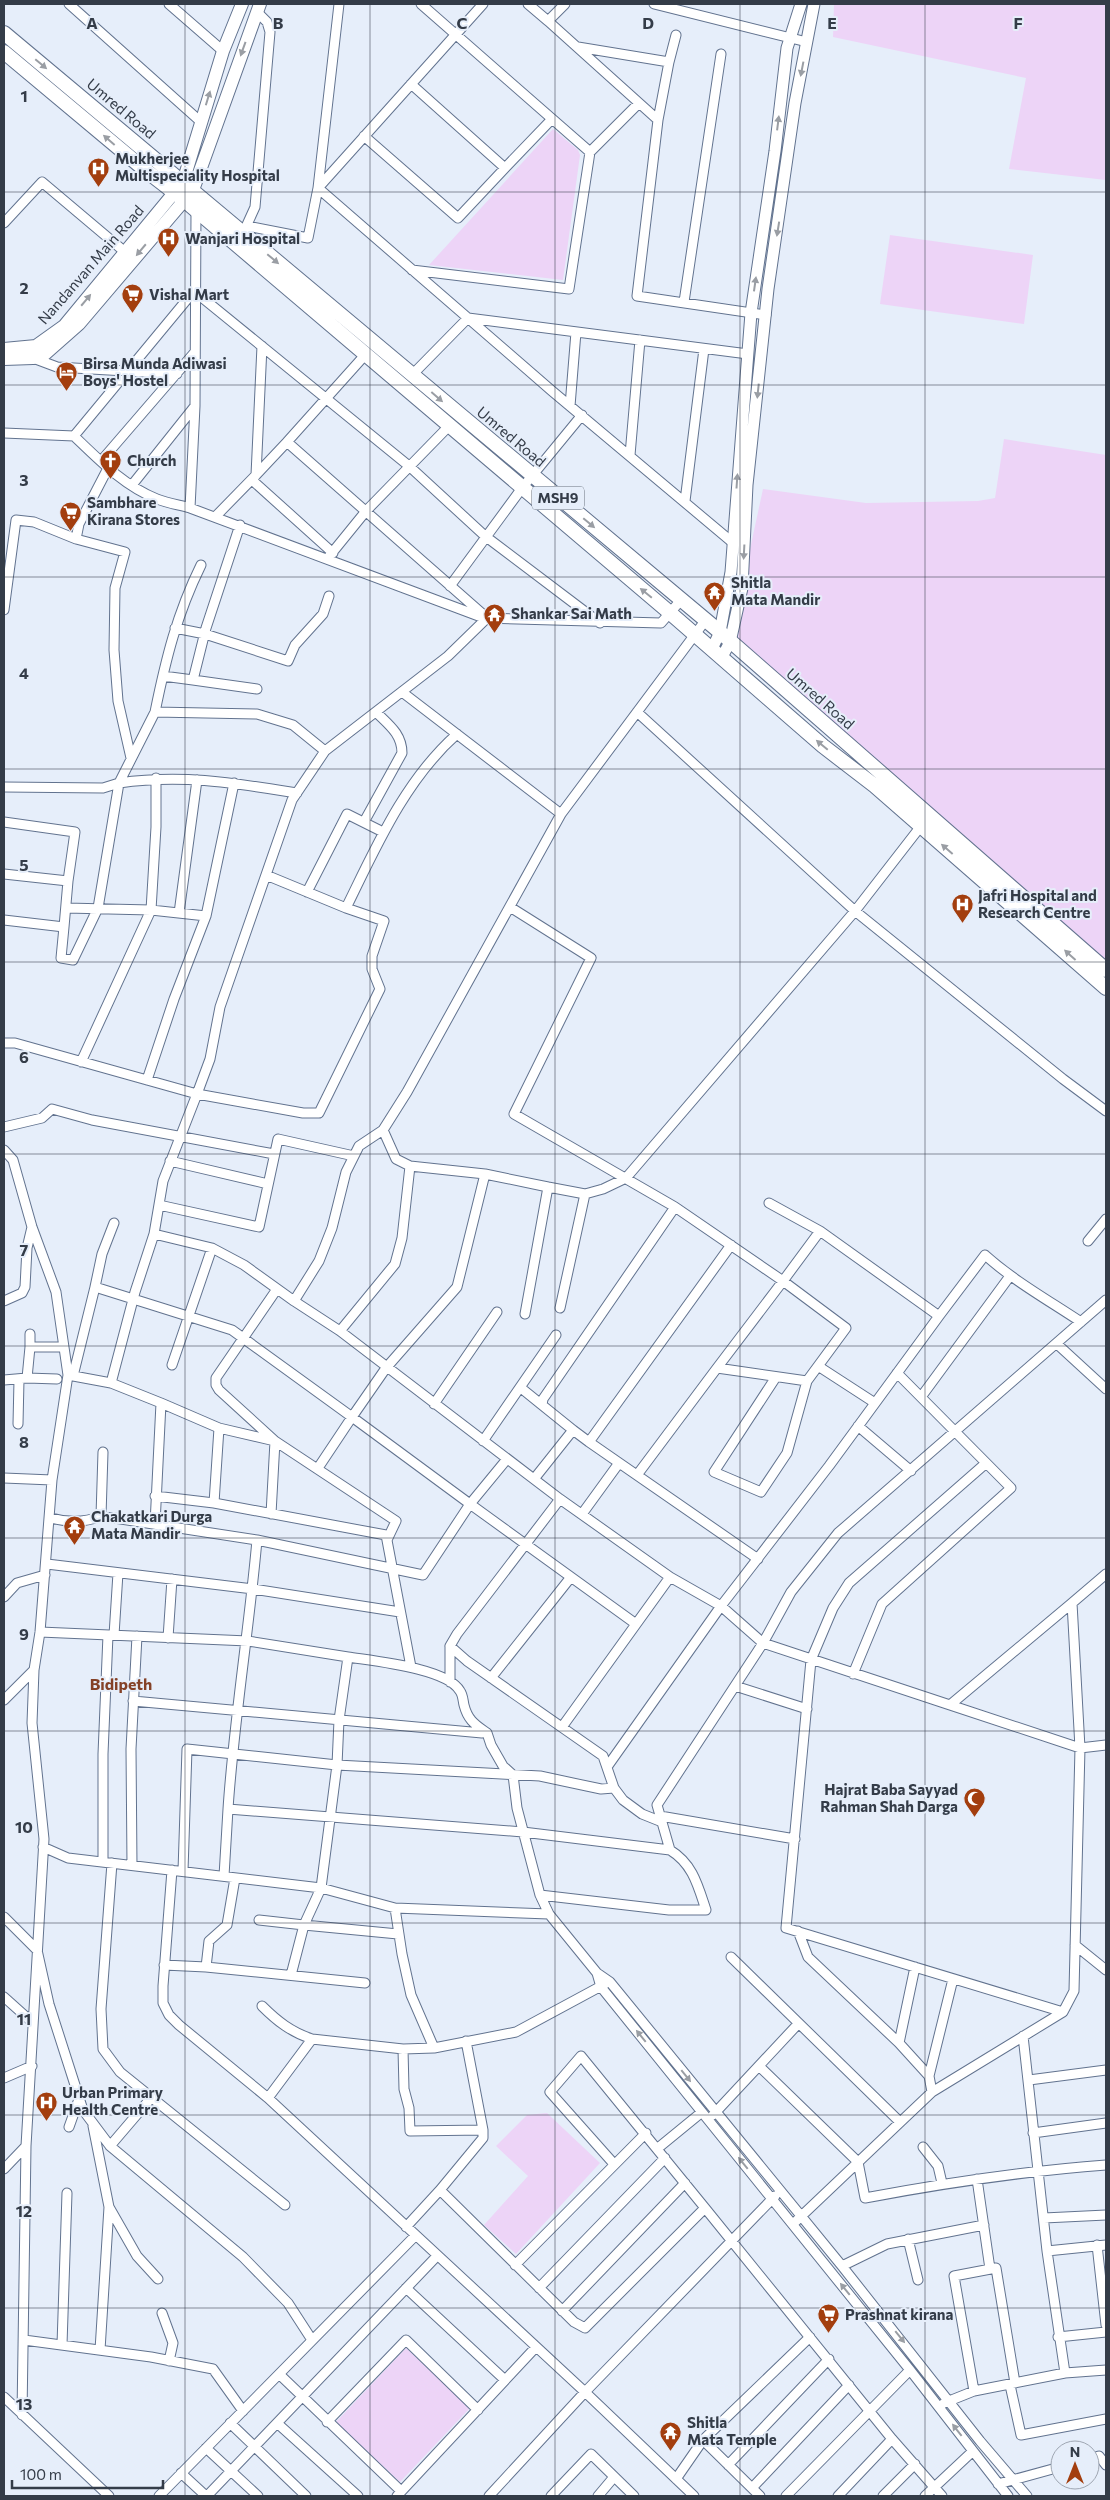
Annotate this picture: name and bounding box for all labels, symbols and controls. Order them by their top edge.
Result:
text: A [86,13,98,32]
text: B [273,13,284,32]
text: C [457,13,468,32]
text: D [642,13,654,32]
text: E [827,13,837,32]
text: F [1013,13,1023,32]
one-way arrow [239,42,246,57]
one-way arrow [34,58,47,69]
one-way arrow [798,61,806,76]
street label: Umred Road [84,74,160,142]
text: 1 [20,86,28,105]
one-way arrow [205,91,213,106]
one-way arrow [774,115,782,131]
one-way arrow [104,134,116,146]
place label: Mukherjee Multispeciality Hospital [115,149,280,184]
hospital icon: Mukherjee Multispeciality Hospital [87,156,111,187]
street label: Nandanvan Main Road [34,201,147,328]
one-way arrow [773,222,781,238]
hospital icon: Wanjari Hospital [157,227,181,258]
place label: Wanjari Hospital [185,229,300,247]
one-way arrow [136,244,147,257]
one-way arrow [266,253,279,264]
one-way arrow [751,276,759,292]
text: 2 [19,278,29,297]
supermarket icon: Vishal Mart [121,283,145,314]
place label: Vishal Mart [149,285,229,303]
one-way arrow [80,293,91,306]
place label: Birsa Munda Adiwasi Boys' Hostel [83,354,227,389]
hotel icon: Birsa Munda Adiwasi Boys' Hostel [55,361,79,392]
one-way arrow [754,383,762,399]
one-way arrow [431,391,444,402]
street label: Umred Road [474,402,550,470]
church icon: Church [99,449,123,480]
place label: Church [127,451,176,469]
text: 3 [19,470,29,489]
one-way arrow [734,472,742,488]
road number: MSH9 [532,486,584,509]
place label: Sambhare Kirana Stores [87,493,180,528]
supermarket icon: Sambhare Kirana Stores [59,500,83,531]
one-way arrow [582,518,595,529]
one-way arrow [739,545,747,561]
place label: Shitla Mata Mandir [731,573,820,608]
temple icon: Shitla Mata Mandir [703,580,727,611]
one-way arrow [641,587,653,599]
temple icon: Shankar Sai Math [483,602,507,633]
place label: Shankar Sai Math [511,604,632,622]
text: 4 [19,663,29,682]
street label: Umred Road [783,664,858,733]
one-way arrow [816,739,829,750]
one-way arrow [941,844,953,855]
text: 5 [19,855,29,874]
place label: Jafri Hospital and Research Centre [978,886,1097,921]
hospital icon: Jafri Hospital and Research Centre [950,893,974,924]
one-way arrow [1065,949,1077,961]
text: 6 [19,1047,29,1066]
text: 7 [20,1240,29,1259]
text: 8 [19,1432,29,1451]
place label: Chakatkari Durga Mata Mandir [91,1507,212,1542]
temple icon: Chakatkari Durga Mata Mandir [63,1514,87,1545]
text: 9 [19,1624,29,1643]
district label: Bidipeth [90,1674,152,1693]
place label: Hajrat Baba Sayyad Rahman Shah Darga [820,1780,958,1815]
mosque icon: Hajrat Baba Sayyad Rahman Shah Darga [962,1787,986,1818]
text: 10 [15,1817,33,1836]
text: 11 [17,2009,31,2028]
one-way arrow [636,2030,647,2043]
one-way arrow [681,2069,692,2082]
place label: Urban Primary Health Centre [62,2083,164,2118]
hospital icon: Urban Primary Health Centre [34,2090,58,2121]
one-way arrow [738,2156,749,2169]
text: 12 [16,2201,32,2220]
one-way arrow [839,2283,850,2296]
supermarket icon: Prashnat kirana [817,2303,841,2334]
place label: Prashnat kirana [845,2305,954,2323]
one-way arrow [894,2331,905,2344]
text: 13 [16,2394,32,2413]
place label: Shitla Mata Temple [687,2413,777,2448]
temple icon: Shitla Mata Temple [659,2420,683,2451]
one-way arrow [951,2424,962,2437]
north arrow [1050,2440,1100,2490]
text: N [1070,2443,1080,2460]
scale bar [12,2458,164,2490]
text: 100 m [20,2465,62,2483]

